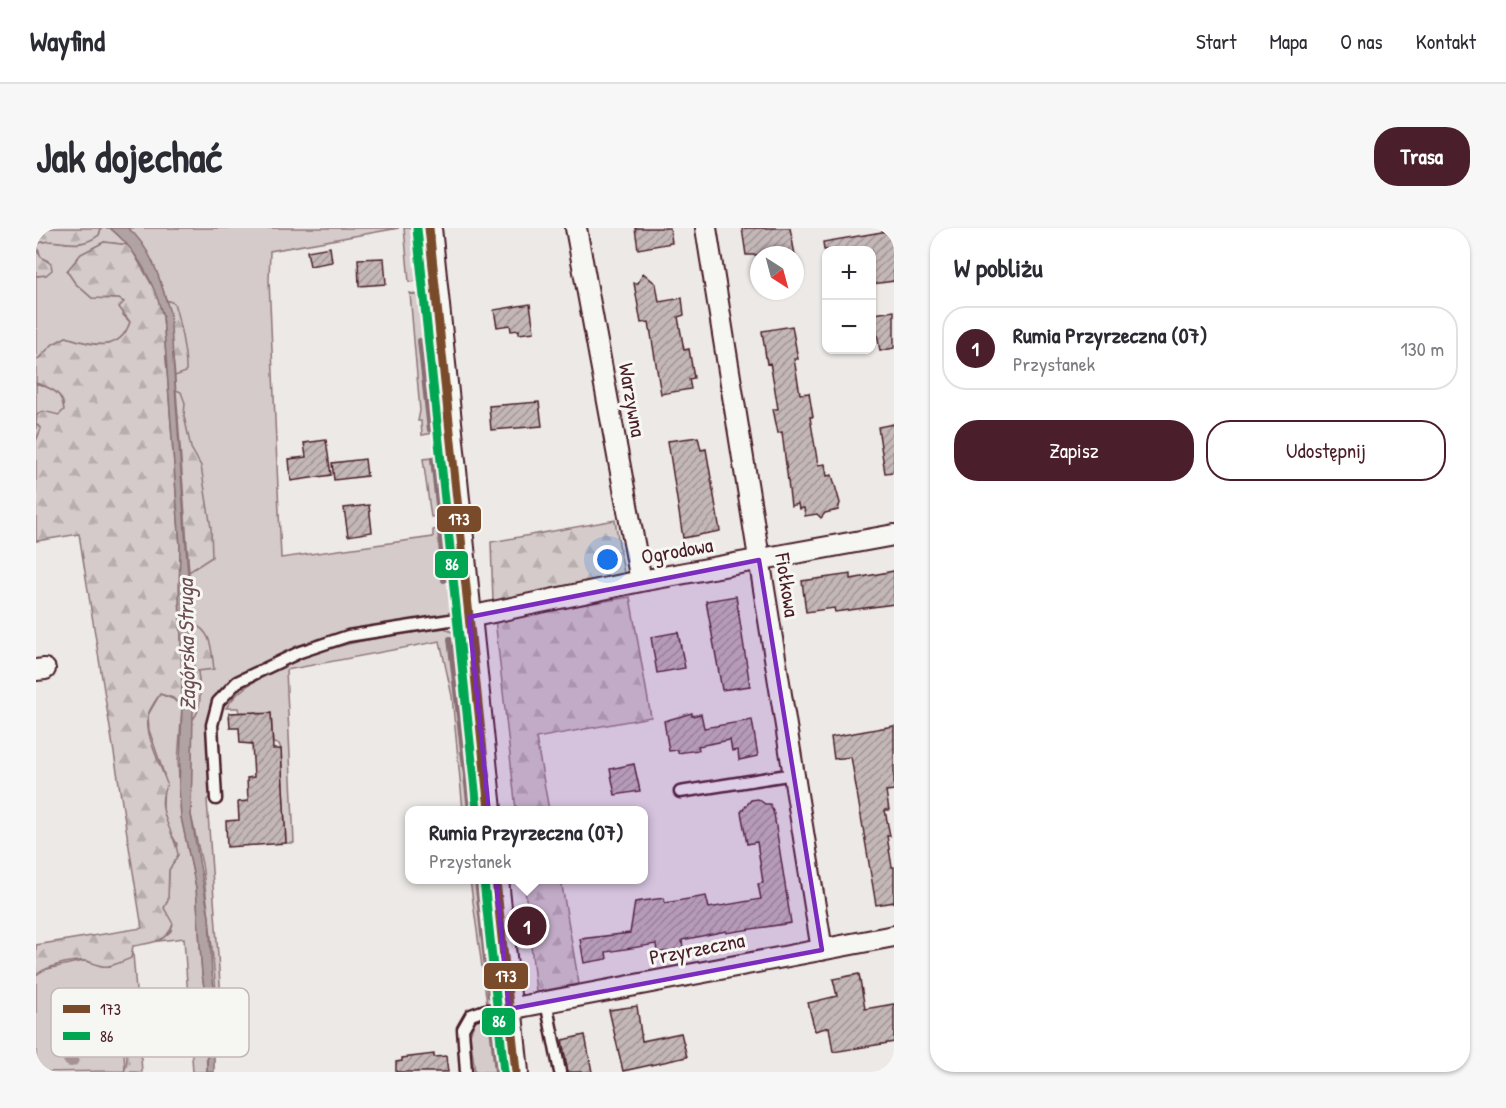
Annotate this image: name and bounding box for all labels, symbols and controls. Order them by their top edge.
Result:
text: Wayfind [30,22,105,60]
text: Start [1196,27,1236,56]
text: Mapa [1269,27,1307,56]
text: O nas [1340,27,1383,56]
text: Kontakt [1416,27,1476,56]
button: Trasa [1374,127,1470,186]
text: Jak dojechać [36,128,222,185]
north arrow [750,246,804,300]
map controls [822,246,876,354]
button: + [822,246,876,300]
text: W pobliżu [954,250,1043,285]
button: − [822,300,876,354]
text: Rumia Przyrzeczna (07) [1013,320,1207,350]
text: 1 [972,335,979,362]
text: 130 m [1401,335,1444,362]
text: Przystanek [1013,350,1095,377]
street label: Warzywna [612,361,653,439]
button: Zapisz [954,420,1194,481]
button: Udostępnij [1206,420,1446,481]
line badge: 173 [436,505,482,533]
text: 173 [449,508,469,530]
street label: Ogrodowa [639,530,715,571]
your location [593,545,622,574]
line badge: 86 [434,550,469,579]
street label: Fiołkowa [768,550,807,619]
text: 86 [445,553,459,575]
water label: Zagórska Struga [170,577,202,711]
popup [405,806,648,884]
text: Rumia Przyrzeczna (07) [429,817,624,847]
text: Przystanek [429,847,511,874]
pin: 1 [508,904,546,948]
street label: Przyrzeczna [647,925,747,972]
line badge: 173 [483,962,529,990]
text: 173 [496,965,516,987]
legend [51,988,249,1057]
text: 173 [100,998,121,1020]
line badge: 86 [481,1007,516,1036]
text: 86 [492,1010,506,1032]
text: 86 [100,1025,113,1047]

